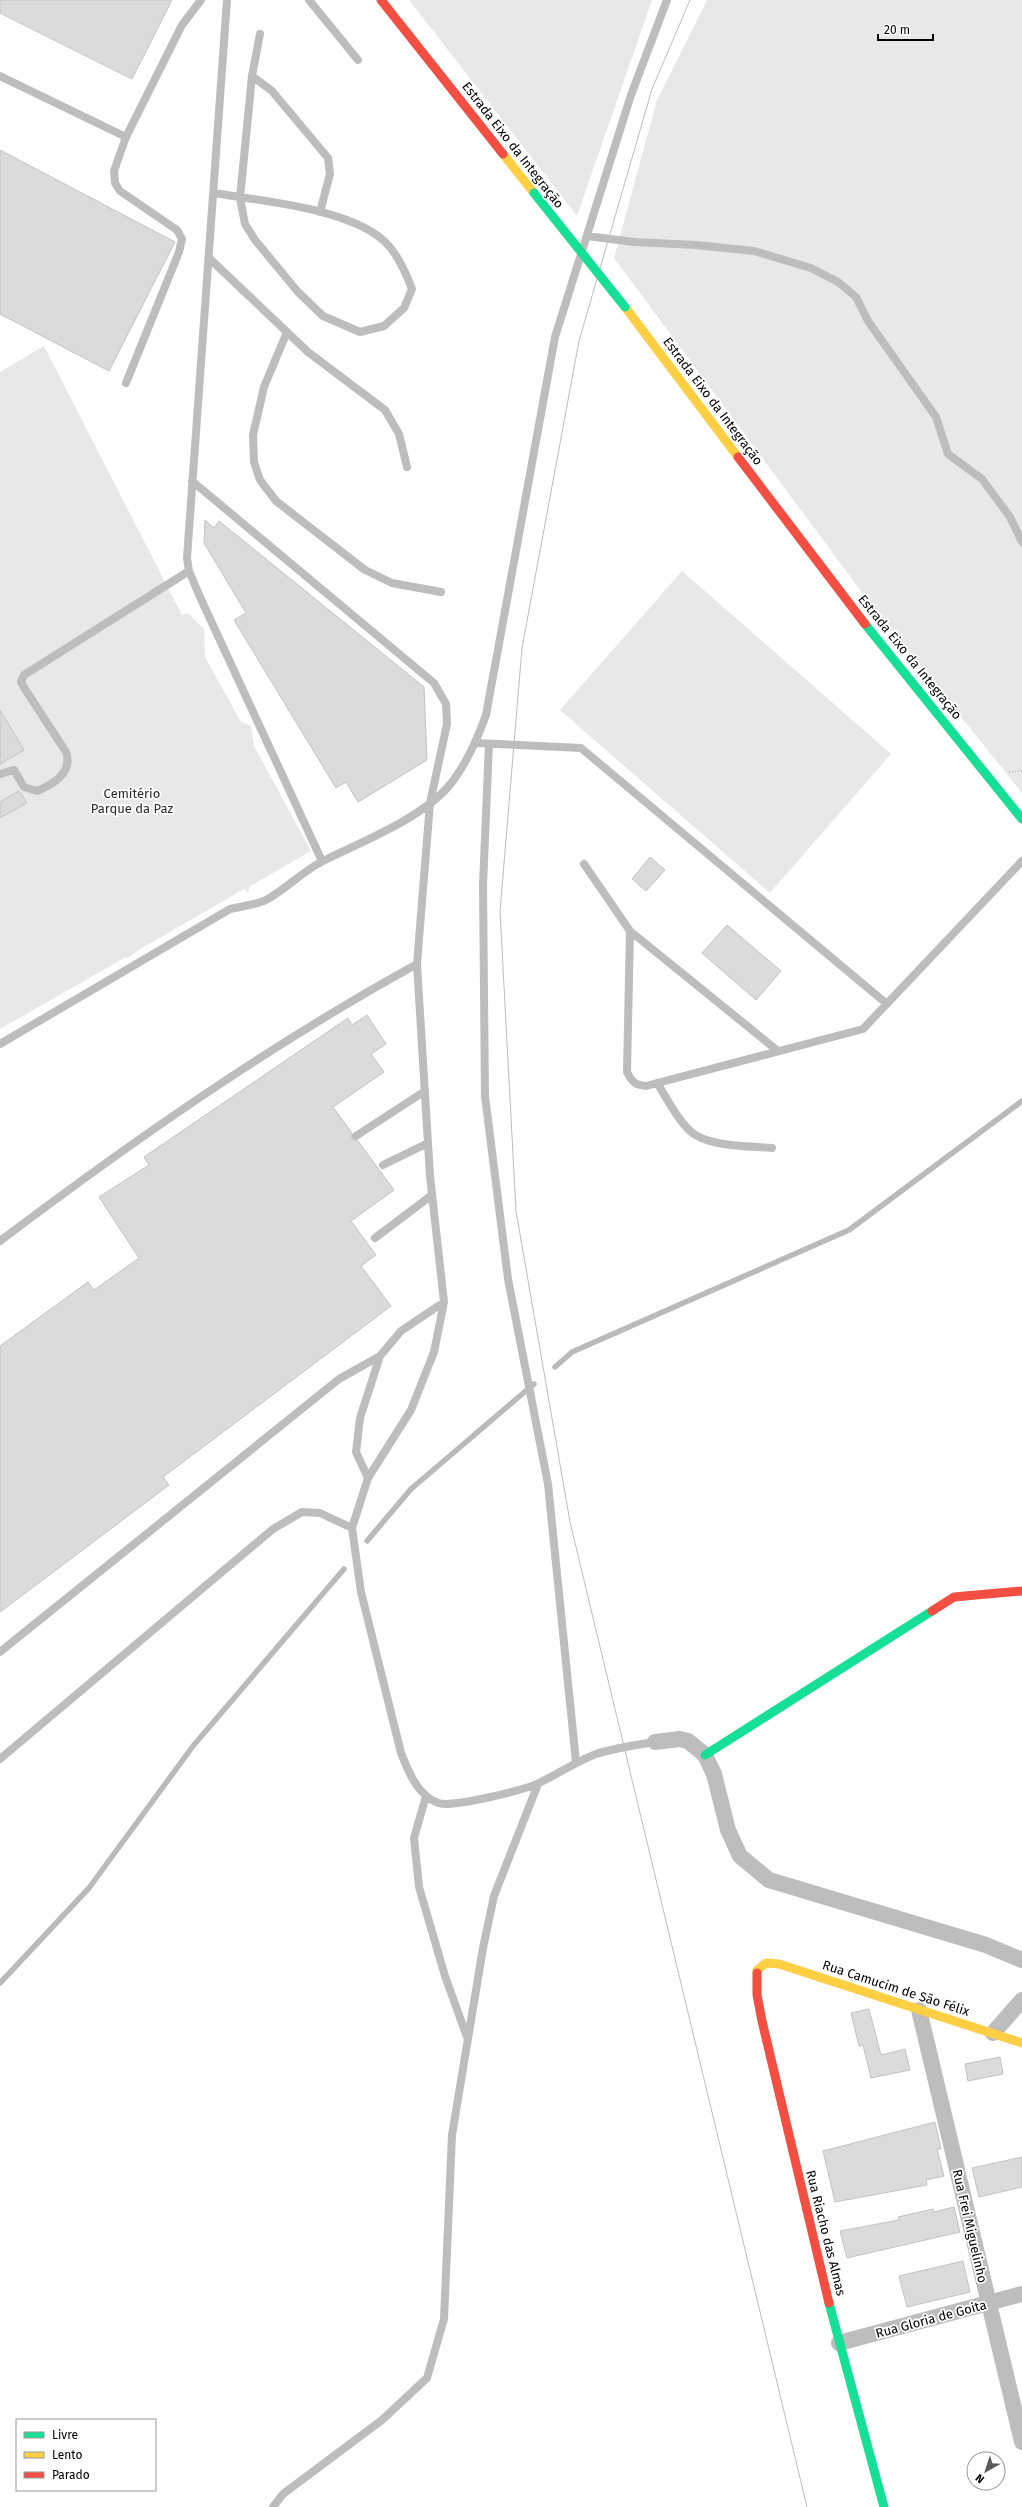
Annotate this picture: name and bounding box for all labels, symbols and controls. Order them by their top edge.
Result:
scale bar [878,16,933,42]
text: 20 m [884,23,910,37]
street label: Estrada Eixo da Integração [459,79,567,211]
street label: Estrada Eixo da Integração [660,334,766,468]
street label: Estrada Eixo da Integração [855,592,965,722]
park label: Cemitério Parque da Paz [91,786,173,816]
street label: Rua Camucim de São Félix [821,1957,972,2019]
street label: Rua Frei Miguelinho [950,2168,990,2284]
street label: Rua Riacho das Almas [803,2169,849,2297]
street label: Rua Gloria de Goita [874,2297,988,2341]
legend [16,2419,156,2491]
text: Livre [52,2428,78,2442]
text: Lento [52,2448,82,2462]
north arrow [966,2451,1006,2491]
text: Parado [52,2468,90,2482]
text: N [973,2471,987,2486]

